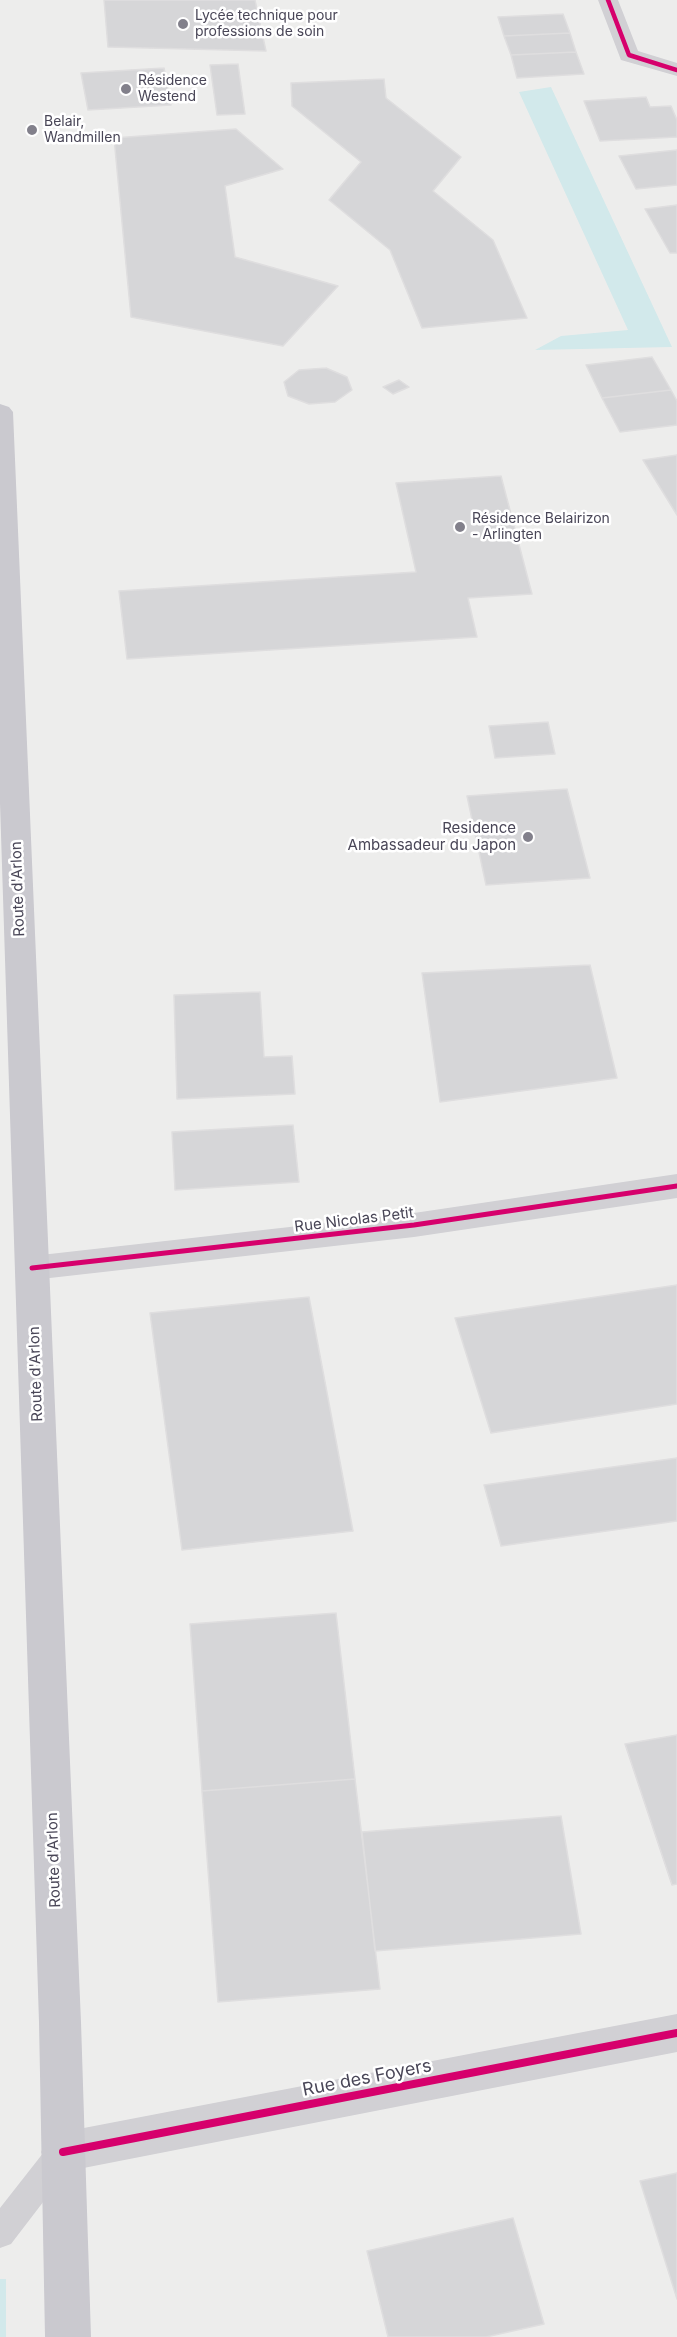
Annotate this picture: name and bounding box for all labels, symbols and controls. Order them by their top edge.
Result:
place label: Lycée technique pour professions de soin [195,8,338,40]
marker: Lycée technique pour professions de soin [176,17,190,31]
place label: Résidence Westend [138,73,207,106]
marker: Résidence Westend [119,82,133,96]
place label: Belair, Wandmillen [44,114,121,146]
marker: Belair, Wandmillen [25,123,39,137]
place label: Résidence Belairizon - Arlingten [472,511,610,544]
marker: Résidence Belairizon - Arlingten [453,520,467,534]
place label: Residence Ambassadeur du Japon [348,819,516,854]
marker: Residence Ambassadeur du Japon [521,830,535,844]
street label: Route d'Arlon [7,841,29,937]
street label: Rue Nicolas Petit [293,1204,415,1236]
street label: Route d'Arlon [25,1326,47,1422]
street label: Route d'Arlon [43,1812,65,1908]
street label: Rue des Foyers [301,2055,433,2101]

